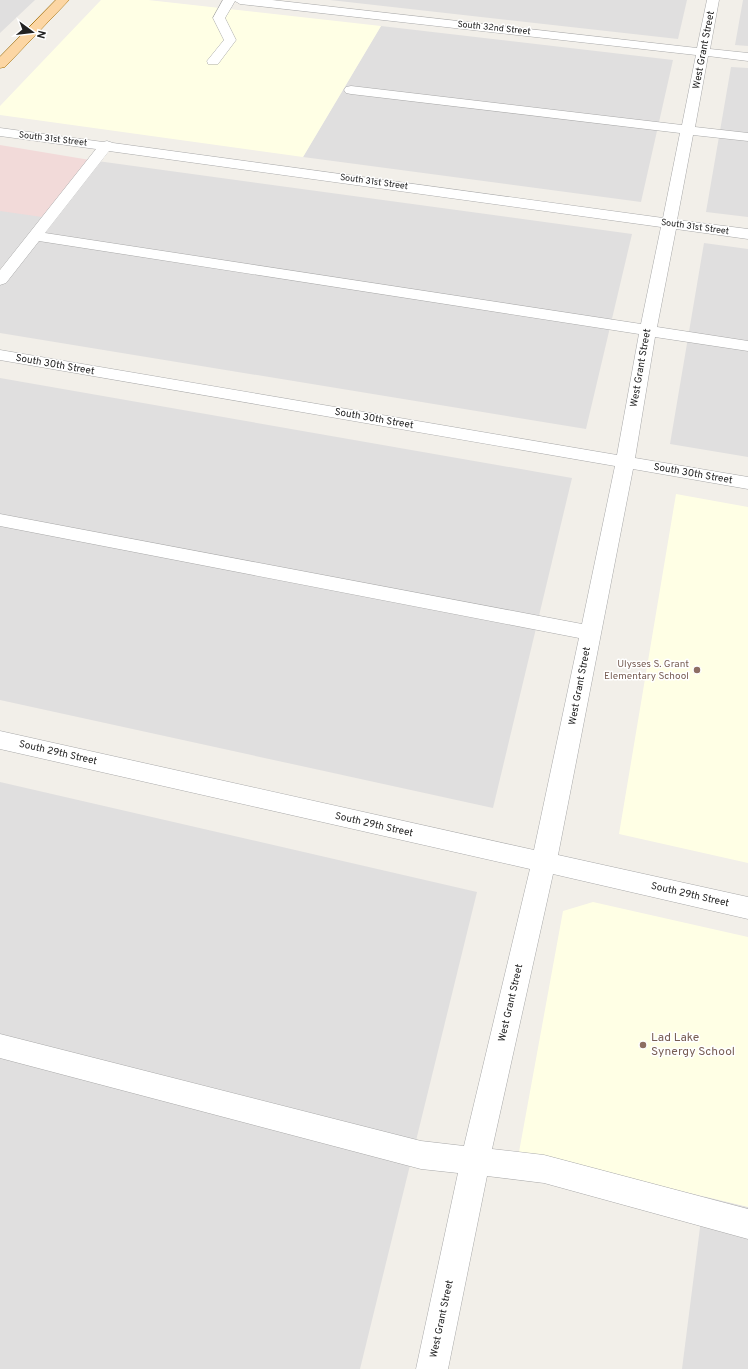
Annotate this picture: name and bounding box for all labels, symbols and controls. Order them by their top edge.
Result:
street label: West Grant Street [690,10,718,90]
north arrow [12,12,52,52]
street label: South 32nd Street [457,19,531,37]
text: N [33,29,48,40]
street label: South 31st Street [18,129,88,149]
street label: South 31st Street [339,172,409,192]
street label: South 31st Street [660,217,730,237]
street label: West Grant Street [628,328,654,408]
street label: South 30th Street [14,352,96,378]
street label: South 30th Street [333,406,415,432]
street label: South 30th Street [652,461,734,487]
street label: West Grant Street [566,646,594,726]
place label: Ulysses S. Grant Elementary School [604,658,689,683]
marker: Ulysses S. Grant Elementary School [692,665,702,675]
street label: South 29th Street [18,738,99,768]
street label: South 29th Street [334,810,415,840]
street label: South 29th Street [650,880,731,910]
street label: West Grant Street [496,963,526,1043]
place label: Lad Lake Synergy School [651,1030,735,1060]
marker: Lad Lake Synergy School [638,1040,648,1050]
street label: West Grant Street [427,1279,457,1359]

